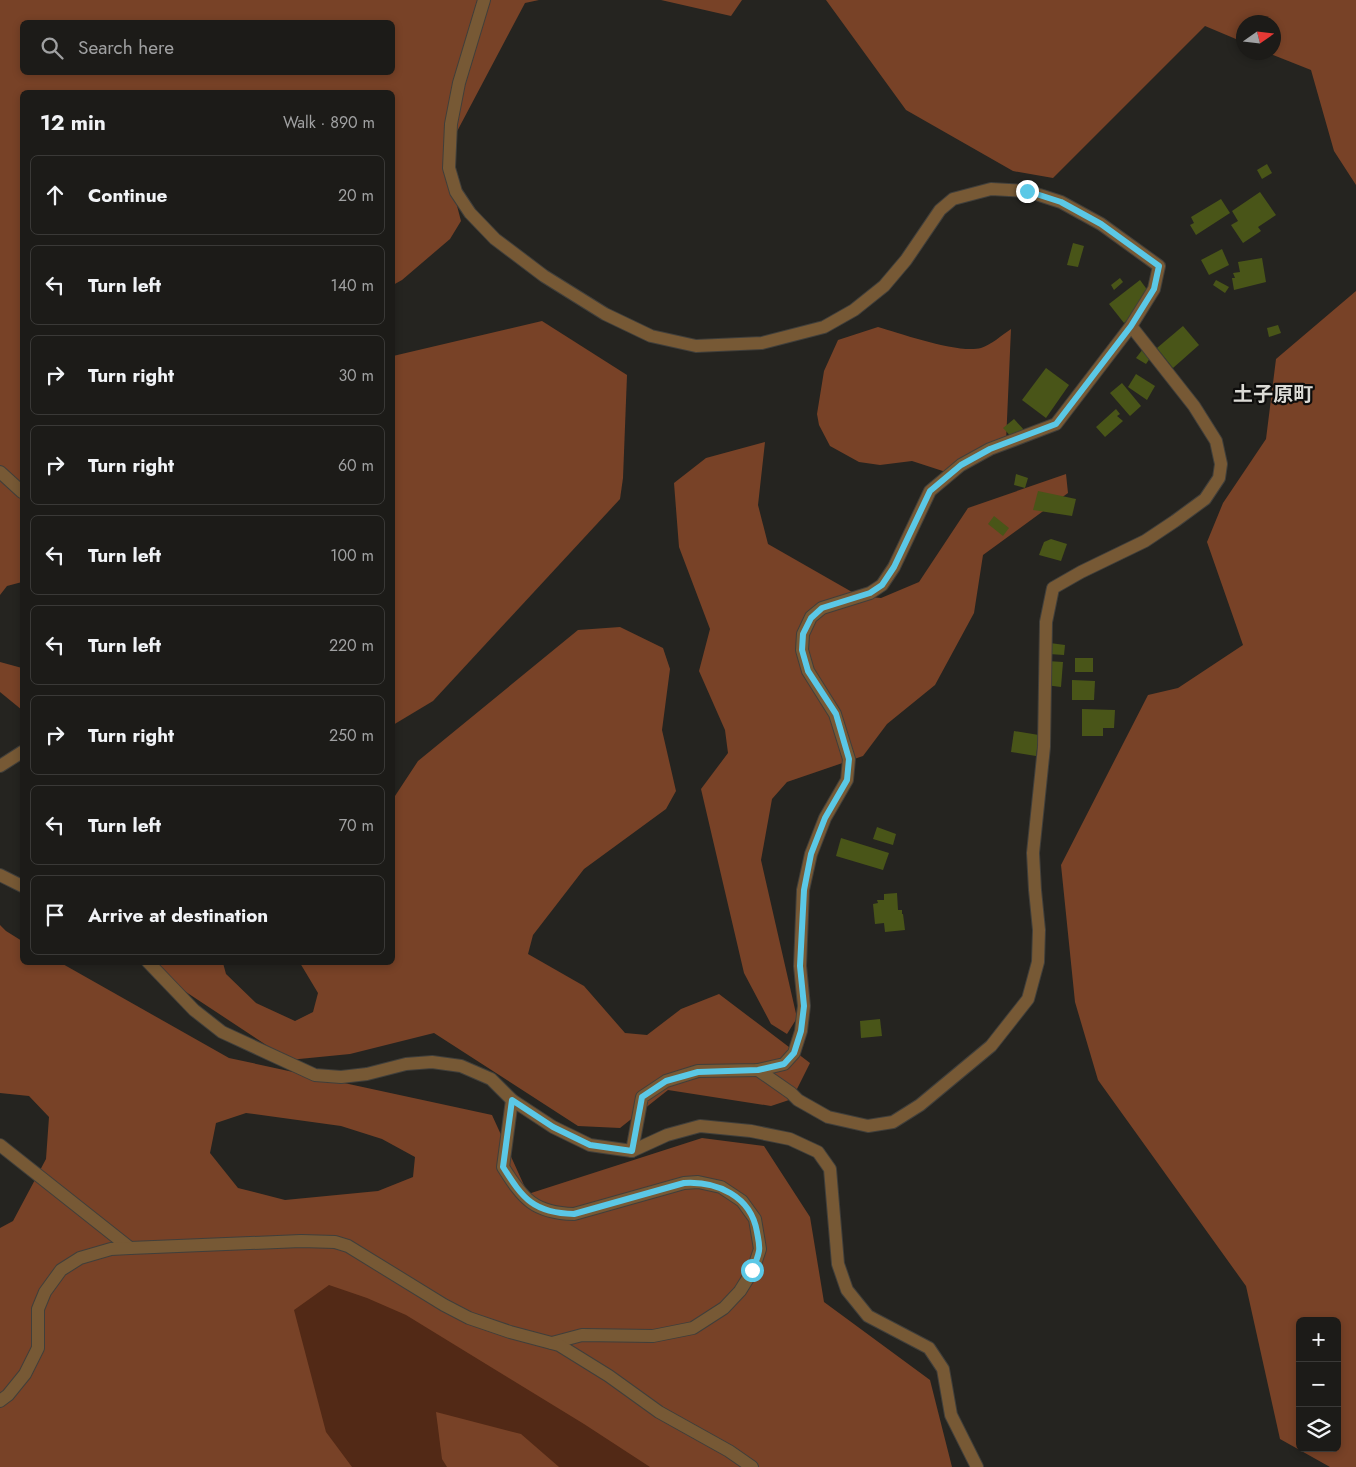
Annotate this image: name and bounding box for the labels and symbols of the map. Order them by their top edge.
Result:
north arrow [1236,15,1281,60]
route end [1016,180,1039,203]
district label: 土子原町 [1233,380,1313,409]
route start [741,1259,764,1282]

